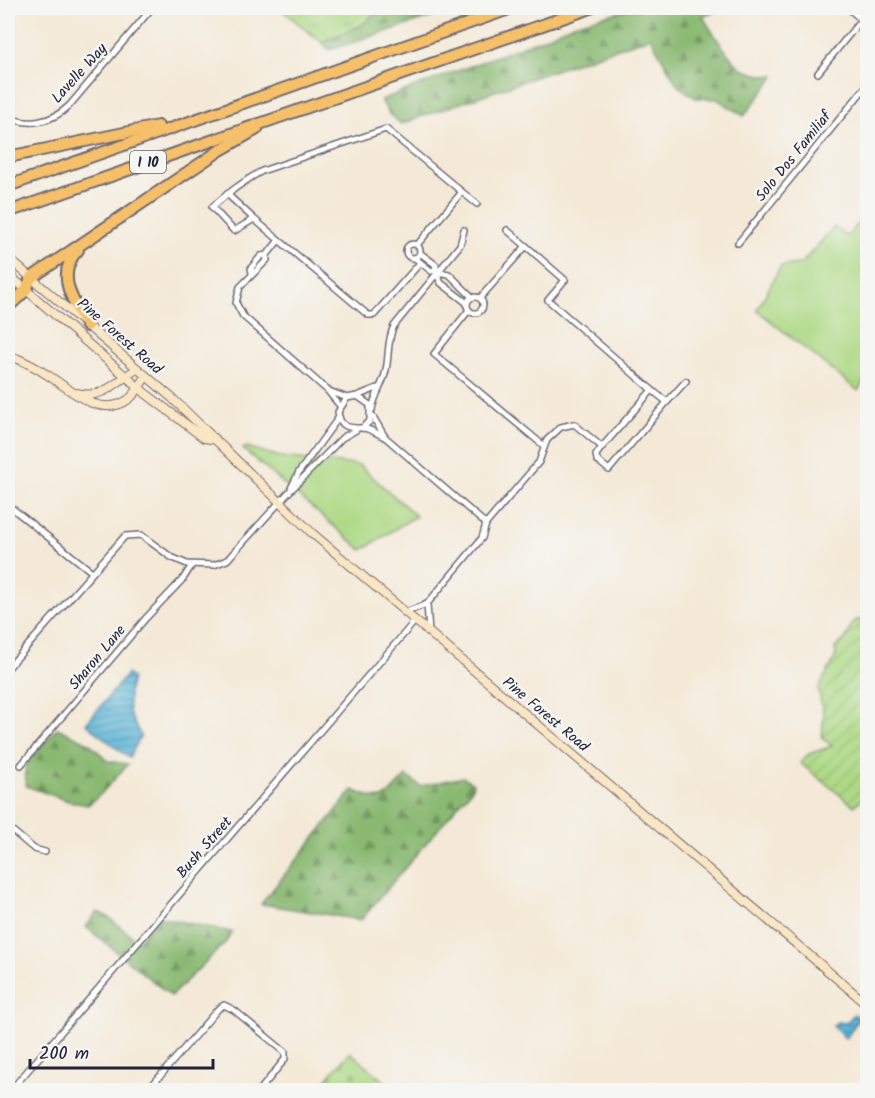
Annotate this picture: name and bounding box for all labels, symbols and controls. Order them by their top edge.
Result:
street label: Lavelle Way [46,37,114,109]
street label: Solo Dos Familiaf [750,105,839,207]
road number: I 10 [130,151,166,173]
street label: Pine Forest Road [71,293,168,381]
street label: Sharon Lane [63,620,132,696]
street label: Pine Forest Road [497,671,594,759]
street label: Bush Street [171,811,239,884]
scale bar [30,1032,213,1070]
text: 200 m [39,1040,89,1069]

